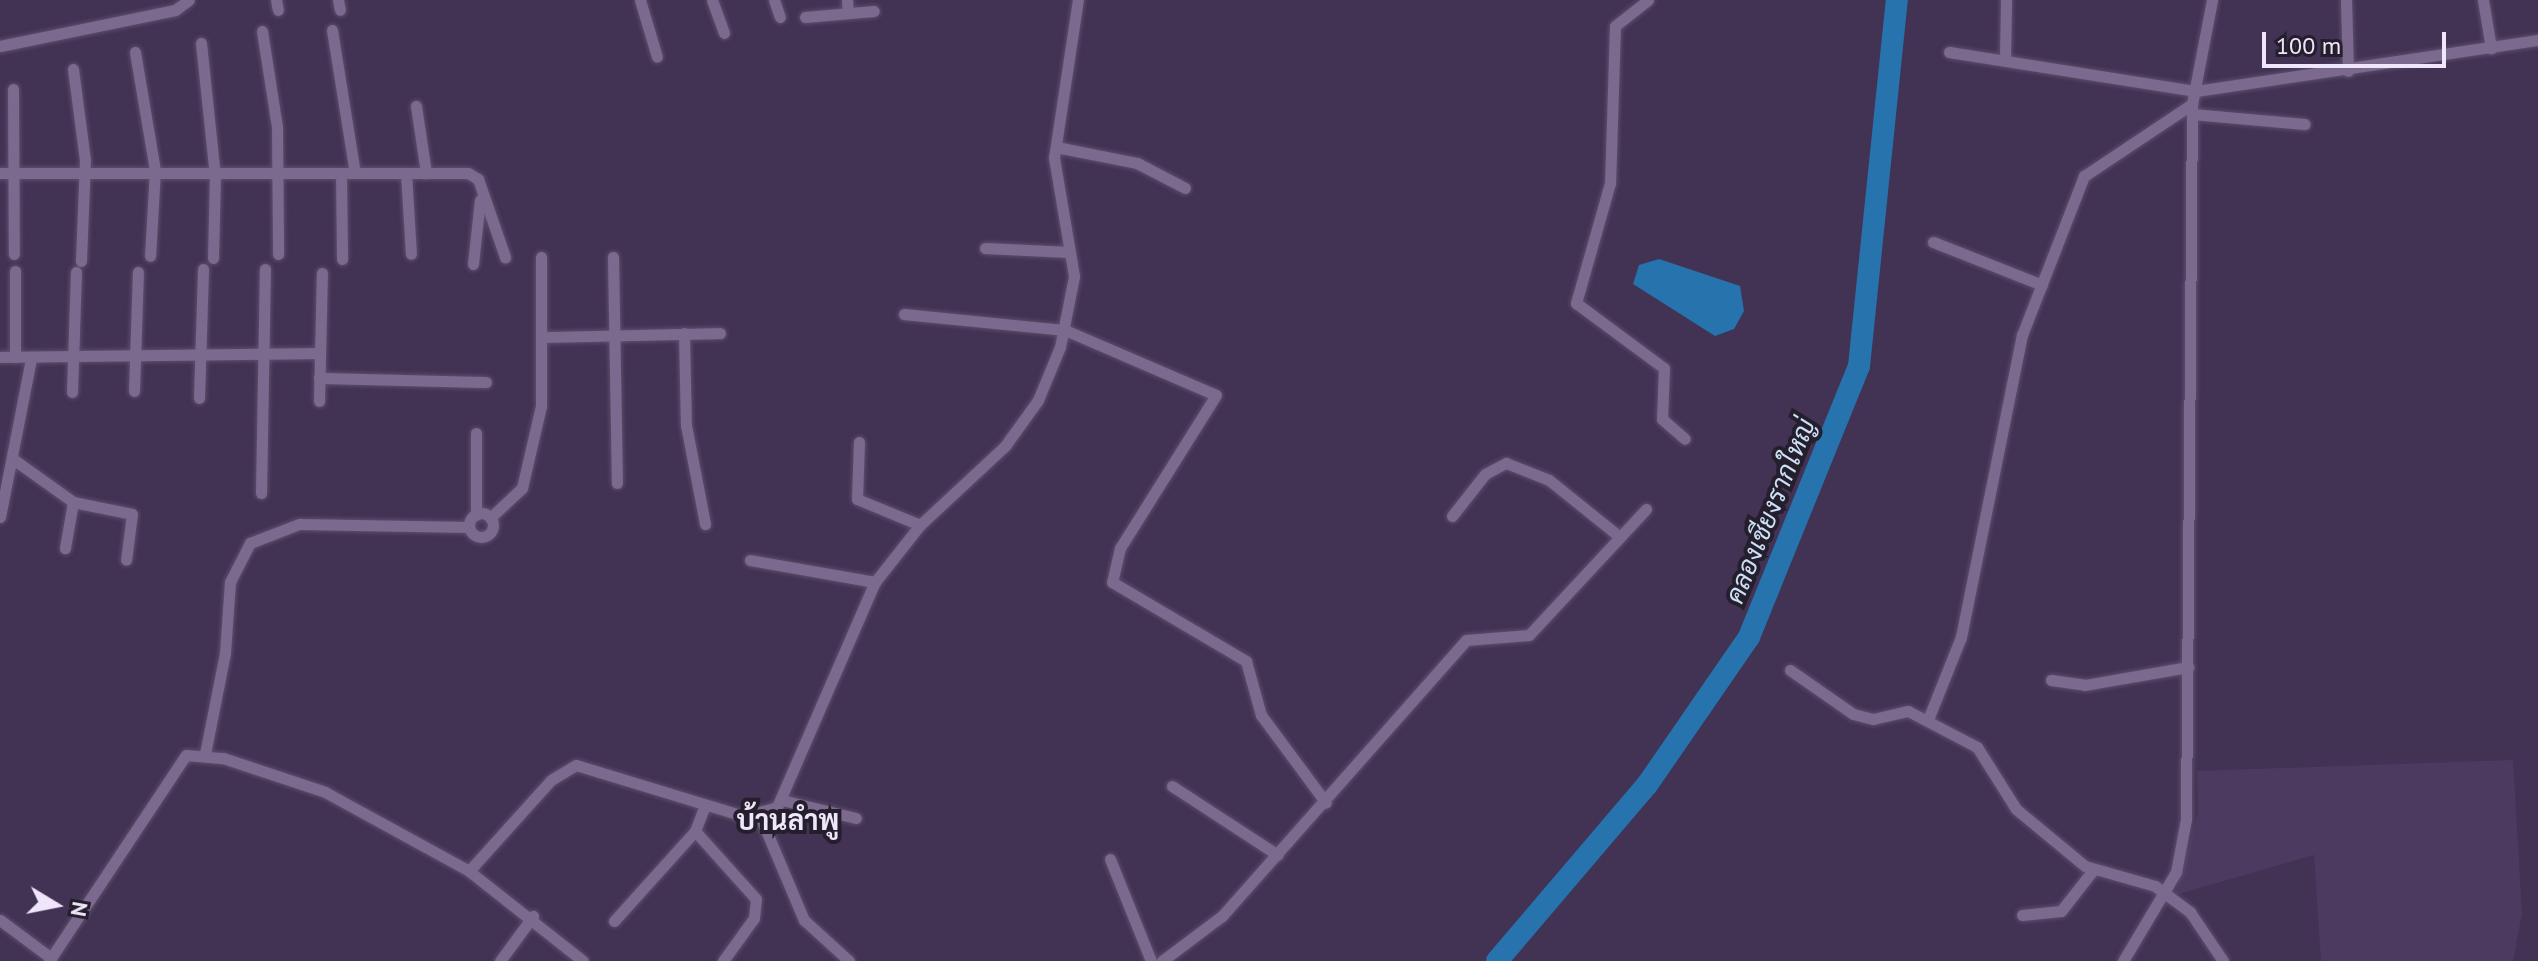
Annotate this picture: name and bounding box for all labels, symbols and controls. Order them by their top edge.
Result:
scale bar [2266,16,2450,66]
text: 100 m [2276,30,2341,61]
water label: คลองเชียงรากใหญ่ [1719,414,1821,608]
district label: บ้านลำพู [737,803,839,837]
north arrow [16,865,96,945]
text: N [65,900,95,919]

